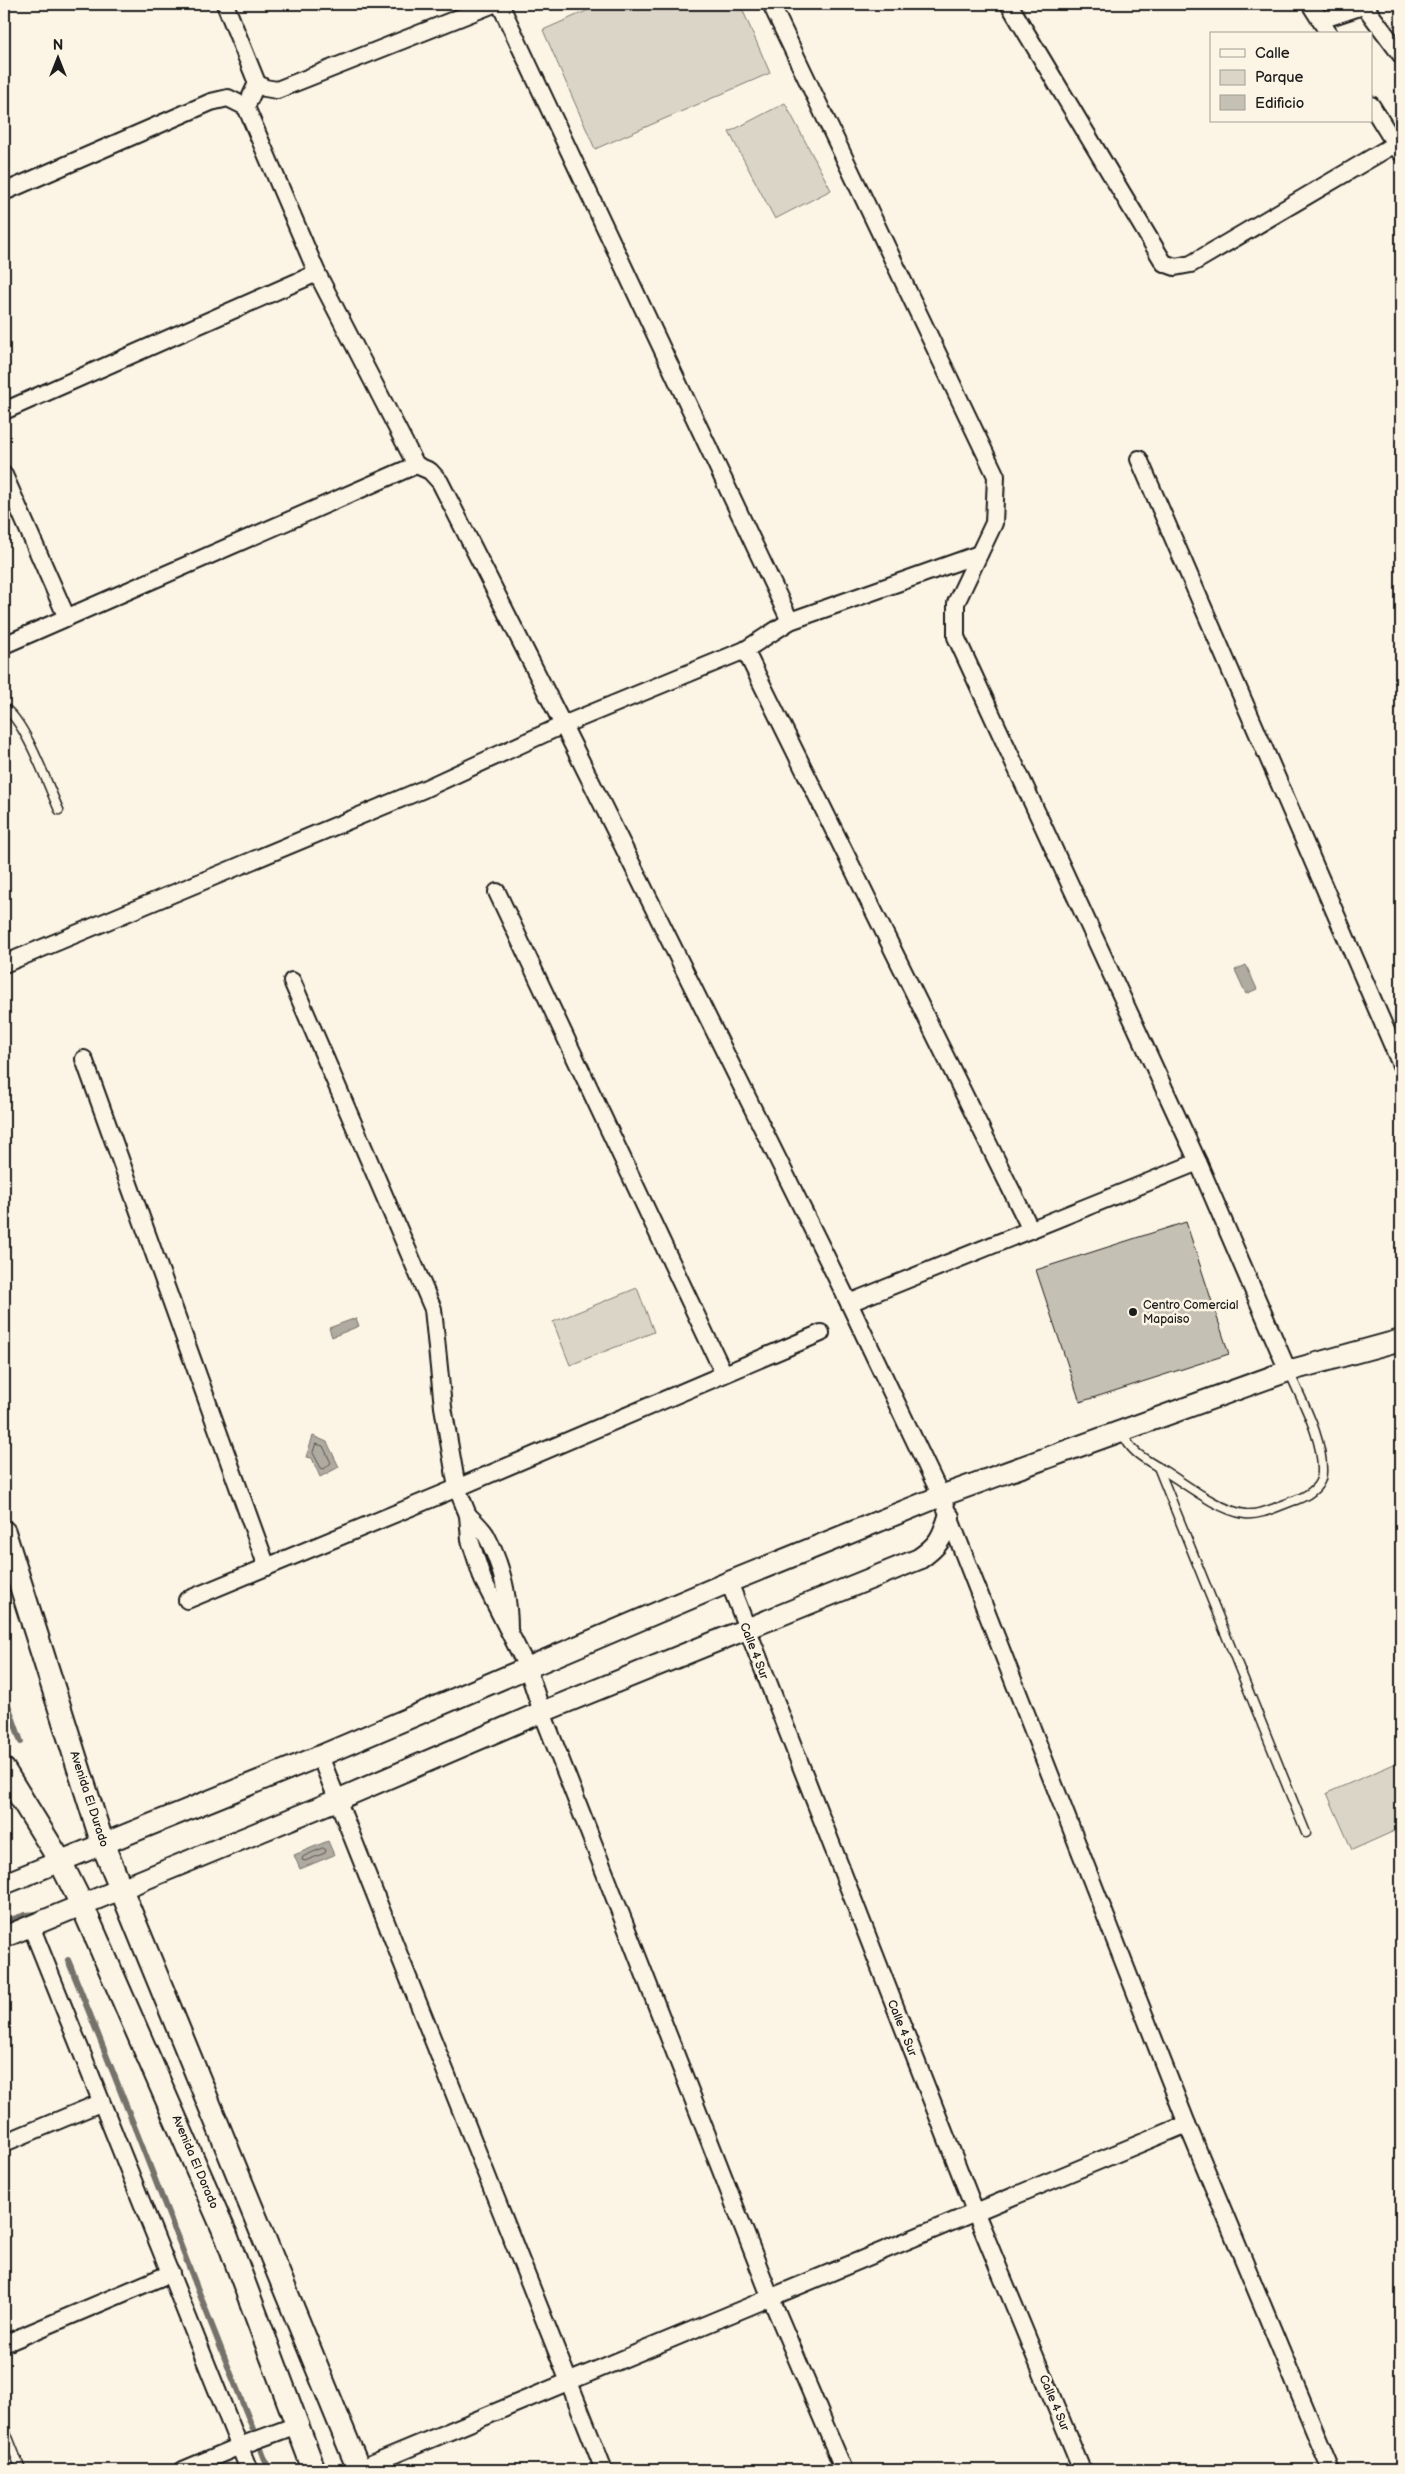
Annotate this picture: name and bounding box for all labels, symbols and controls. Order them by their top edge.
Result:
north arrow [32,32,82,82]
legend [1210,32,1372,122]
text: N [53,37,63,54]
text: Calle [1255,44,1290,63]
text: Parque [1255,68,1304,87]
text: Edificio [1255,94,1304,113]
place label: Centro Comercial Mapaiso [1143,1298,1238,1327]
marker: Centro Comercial Mapaiso [1127,1306,1139,1318]
street label: Calle 4 Sur [736,1621,772,1682]
street label: Avenida El Durado [66,1749,112,1849]
street label: Calle 4 Sur [884,1998,920,2059]
street label: Avenida El Dorado [169,2113,222,2211]
street label: Calle 4 Sur [1035,2373,1073,2434]

